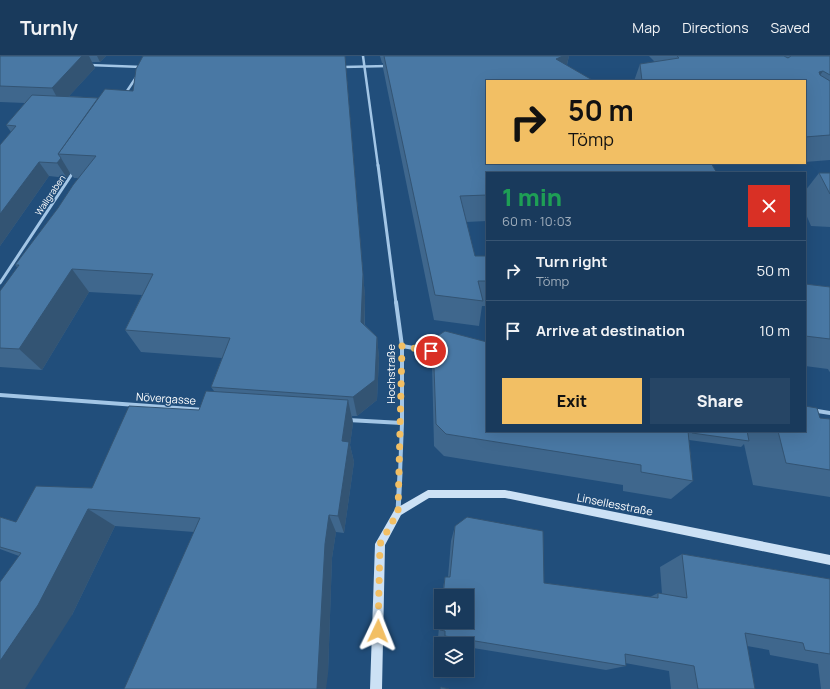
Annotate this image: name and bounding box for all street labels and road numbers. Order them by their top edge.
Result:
street label: Wallgraben [32,172,68,218]
street label: Hochstraße [383,344,398,404]
street label: Növergasse [136,388,197,408]
street label: Linsellesstraße [576,489,655,519]

